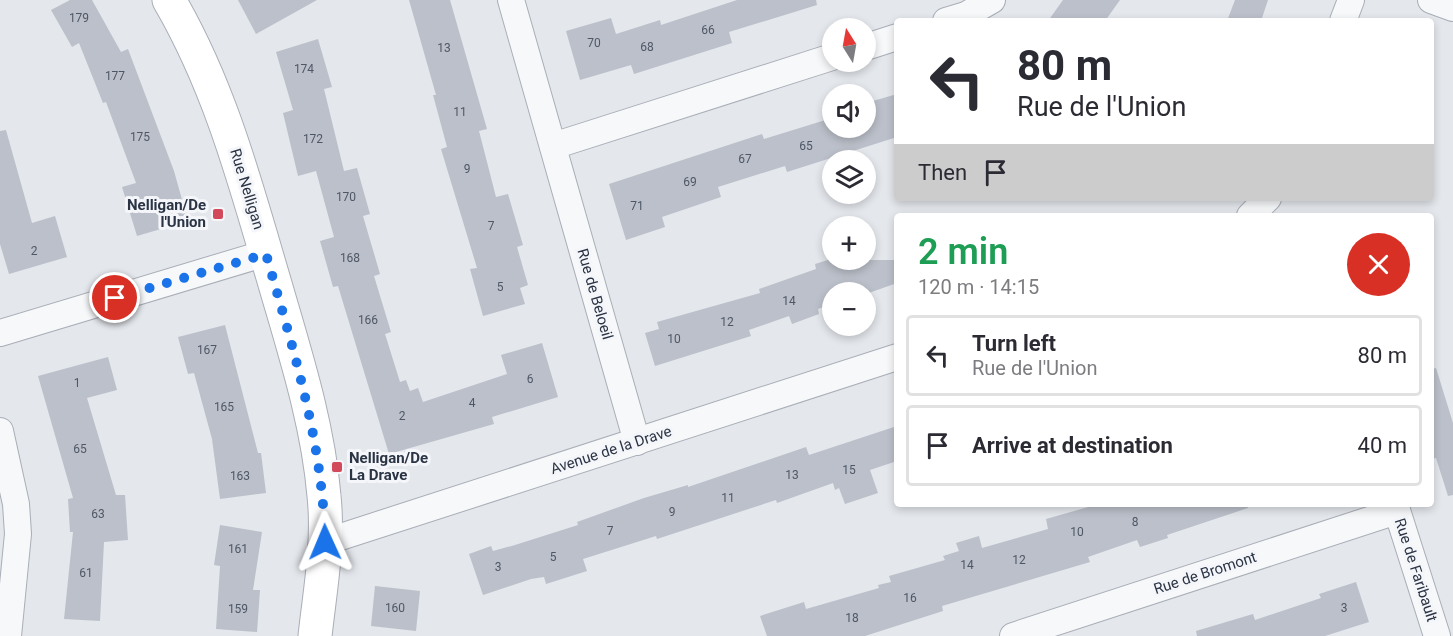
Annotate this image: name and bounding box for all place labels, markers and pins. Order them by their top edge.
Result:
place label: Nelligan/De l'Union [127,196,206,231]
marker: Nelligan/De l'Union [211,207,225,221]
pin [89,272,140,323]
place label: Nelligan/De La Drave [349,449,428,484]
marker: Nelligan/De La Drave [330,460,344,474]

